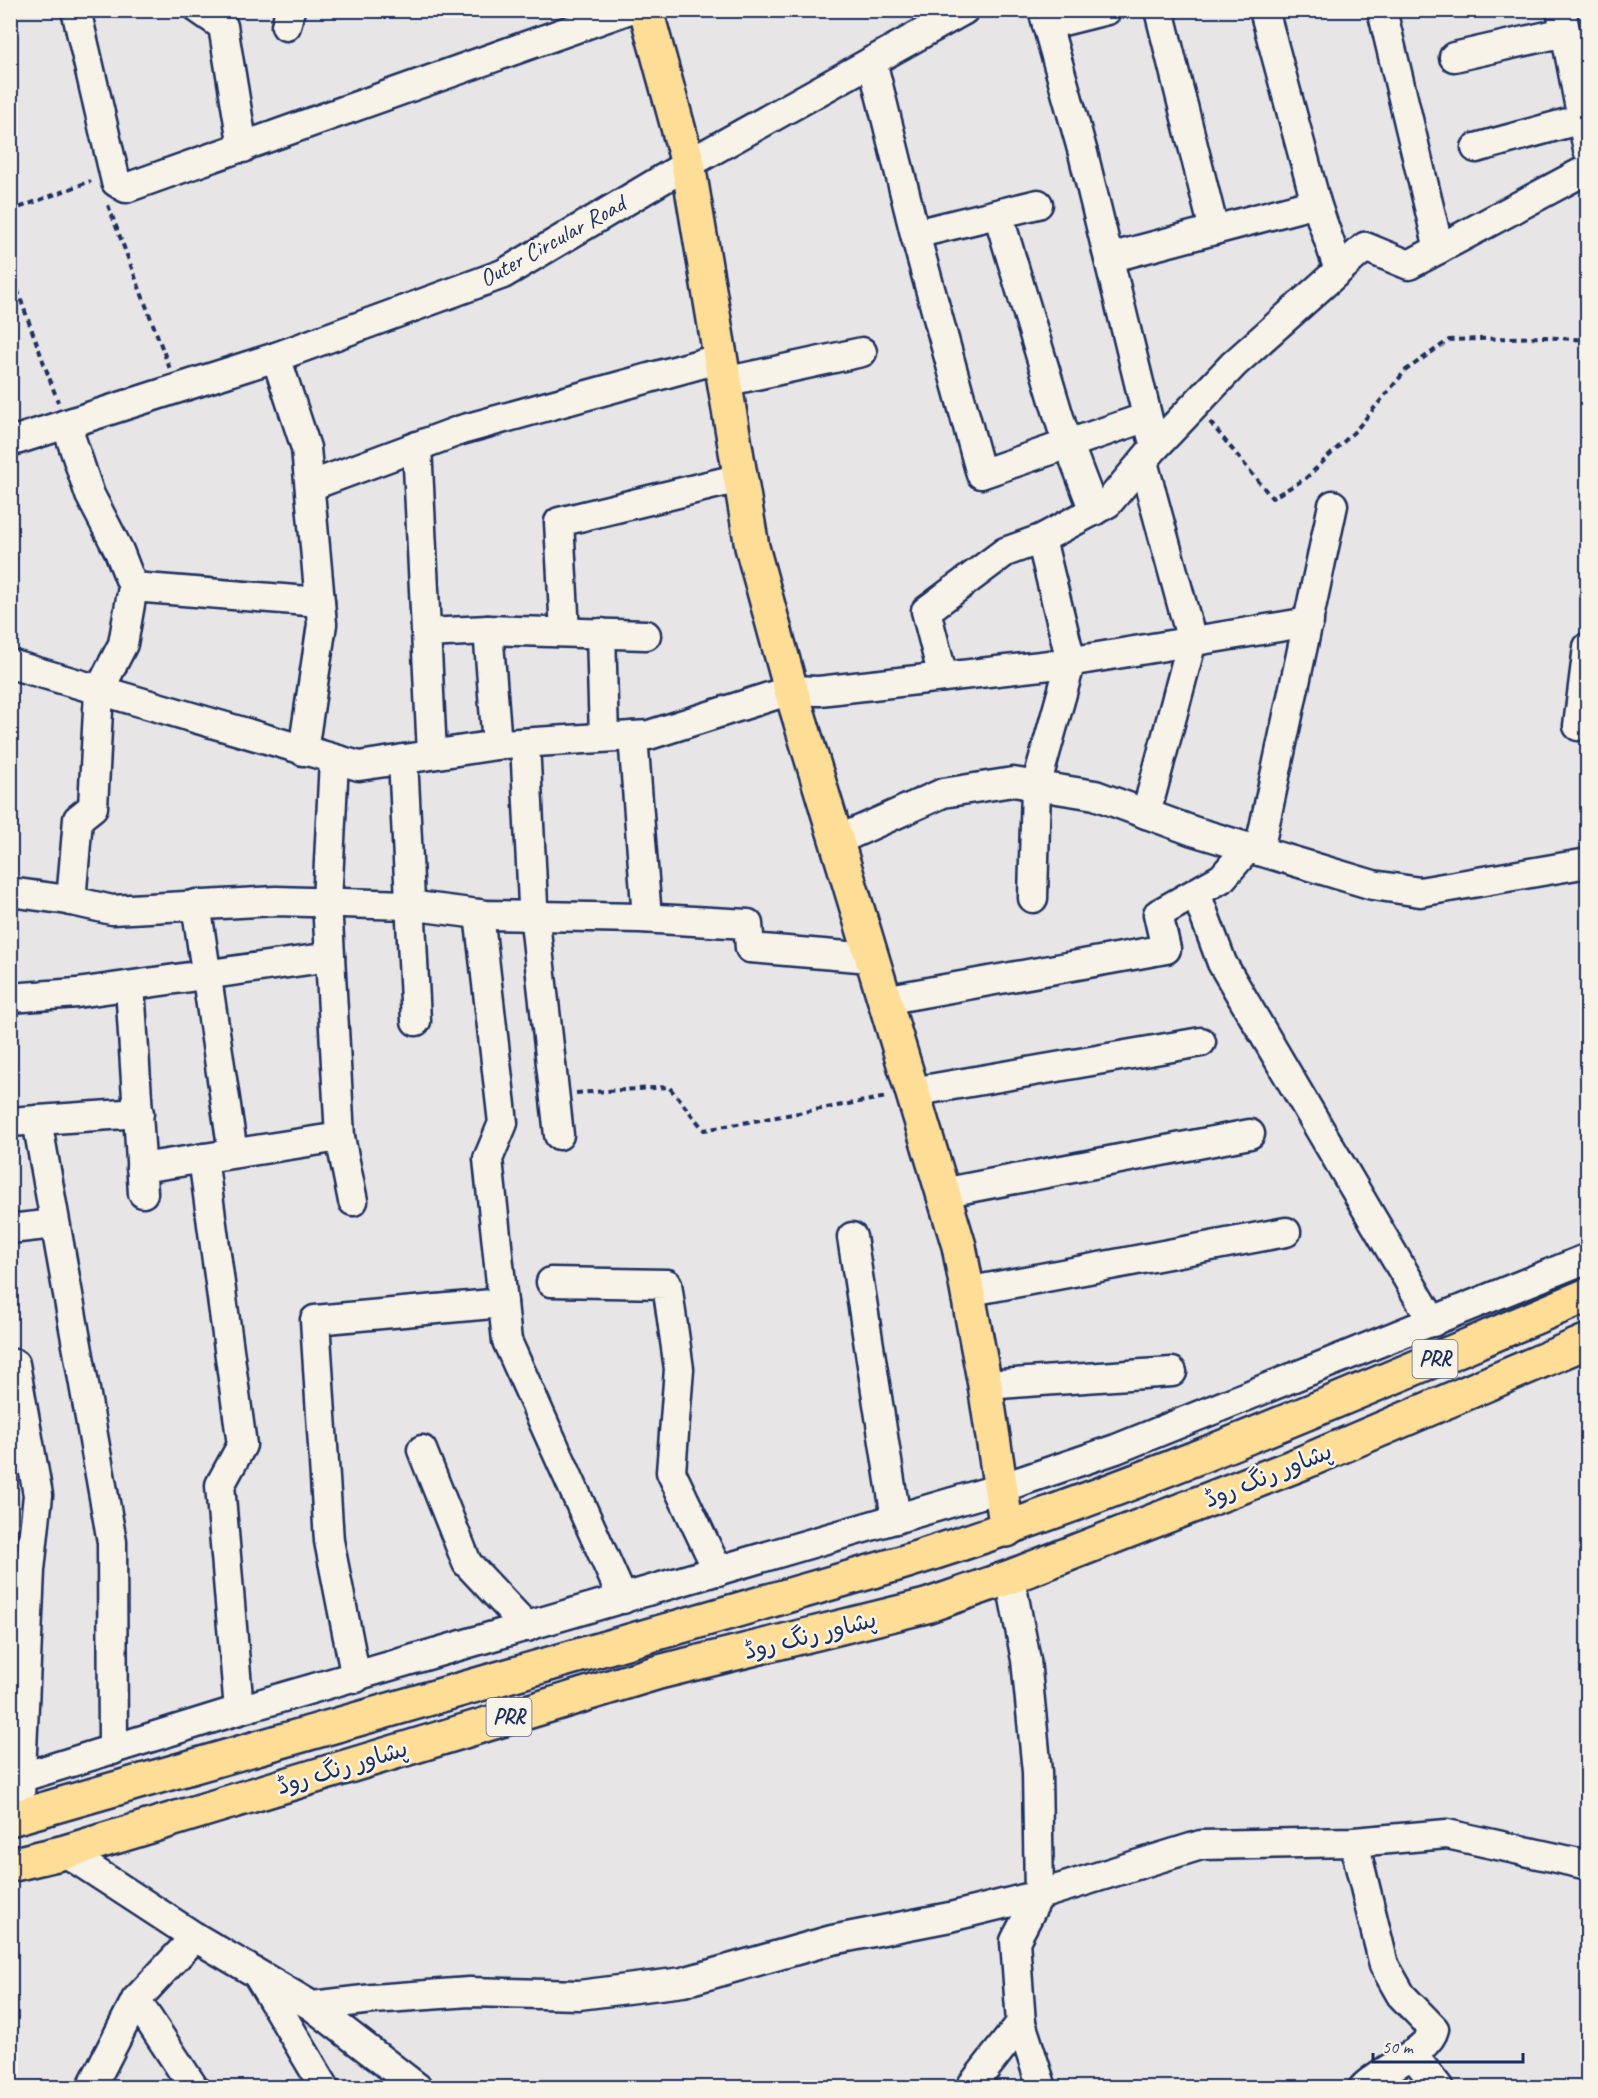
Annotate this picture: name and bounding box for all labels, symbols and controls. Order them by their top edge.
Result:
street label: Outer Circular Road [474,187,633,293]
road number: PRR [1412,1340,1458,1378]
street label: پشاور رنگ روڈ [1200,1436,1336,1514]
street label: پشاور رنگ روڈ [741,1604,879,1666]
road number: PRR [486,1698,532,1736]
street label: پشاور رنگ روڈ [273,1733,411,1801]
scale bar [1373,2026,1523,2064]
text: 50 m [1382,2036,1415,2058]

